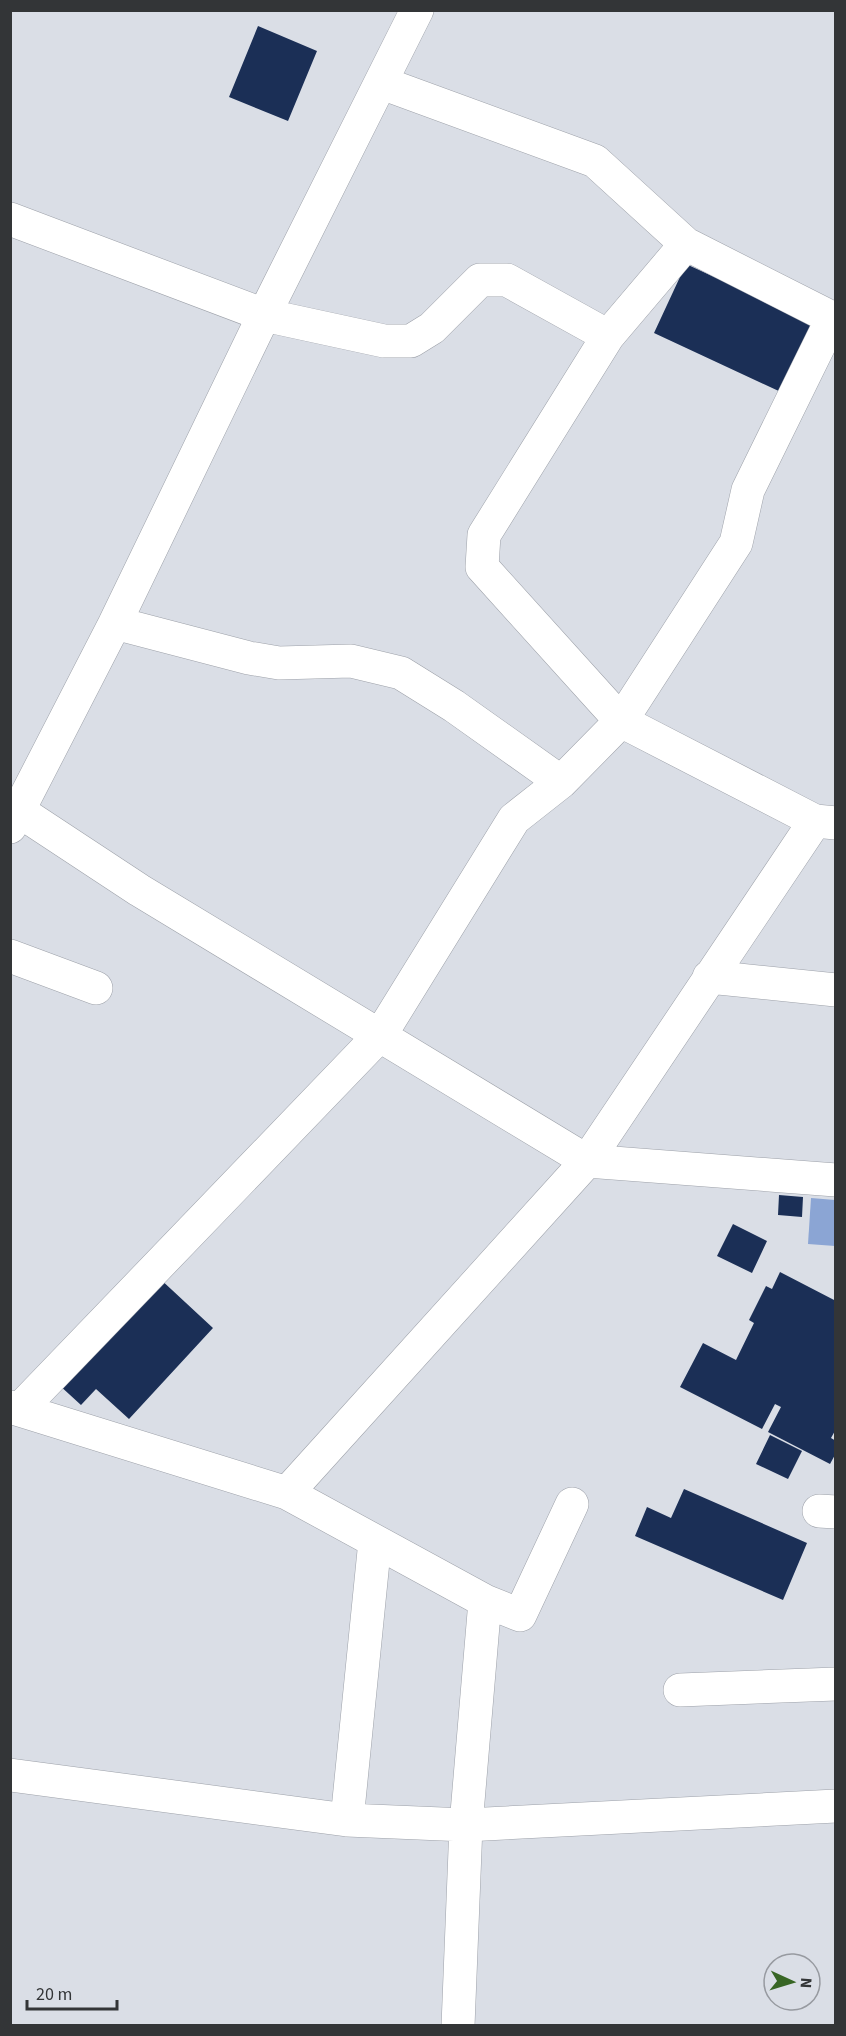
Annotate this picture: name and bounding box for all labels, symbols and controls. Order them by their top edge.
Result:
north arrow [762,1952,822,2012]
scale bar [27,1973,117,2011]
text: N [795,1977,817,1989]
text: 20 m [36,1982,72,2007]

